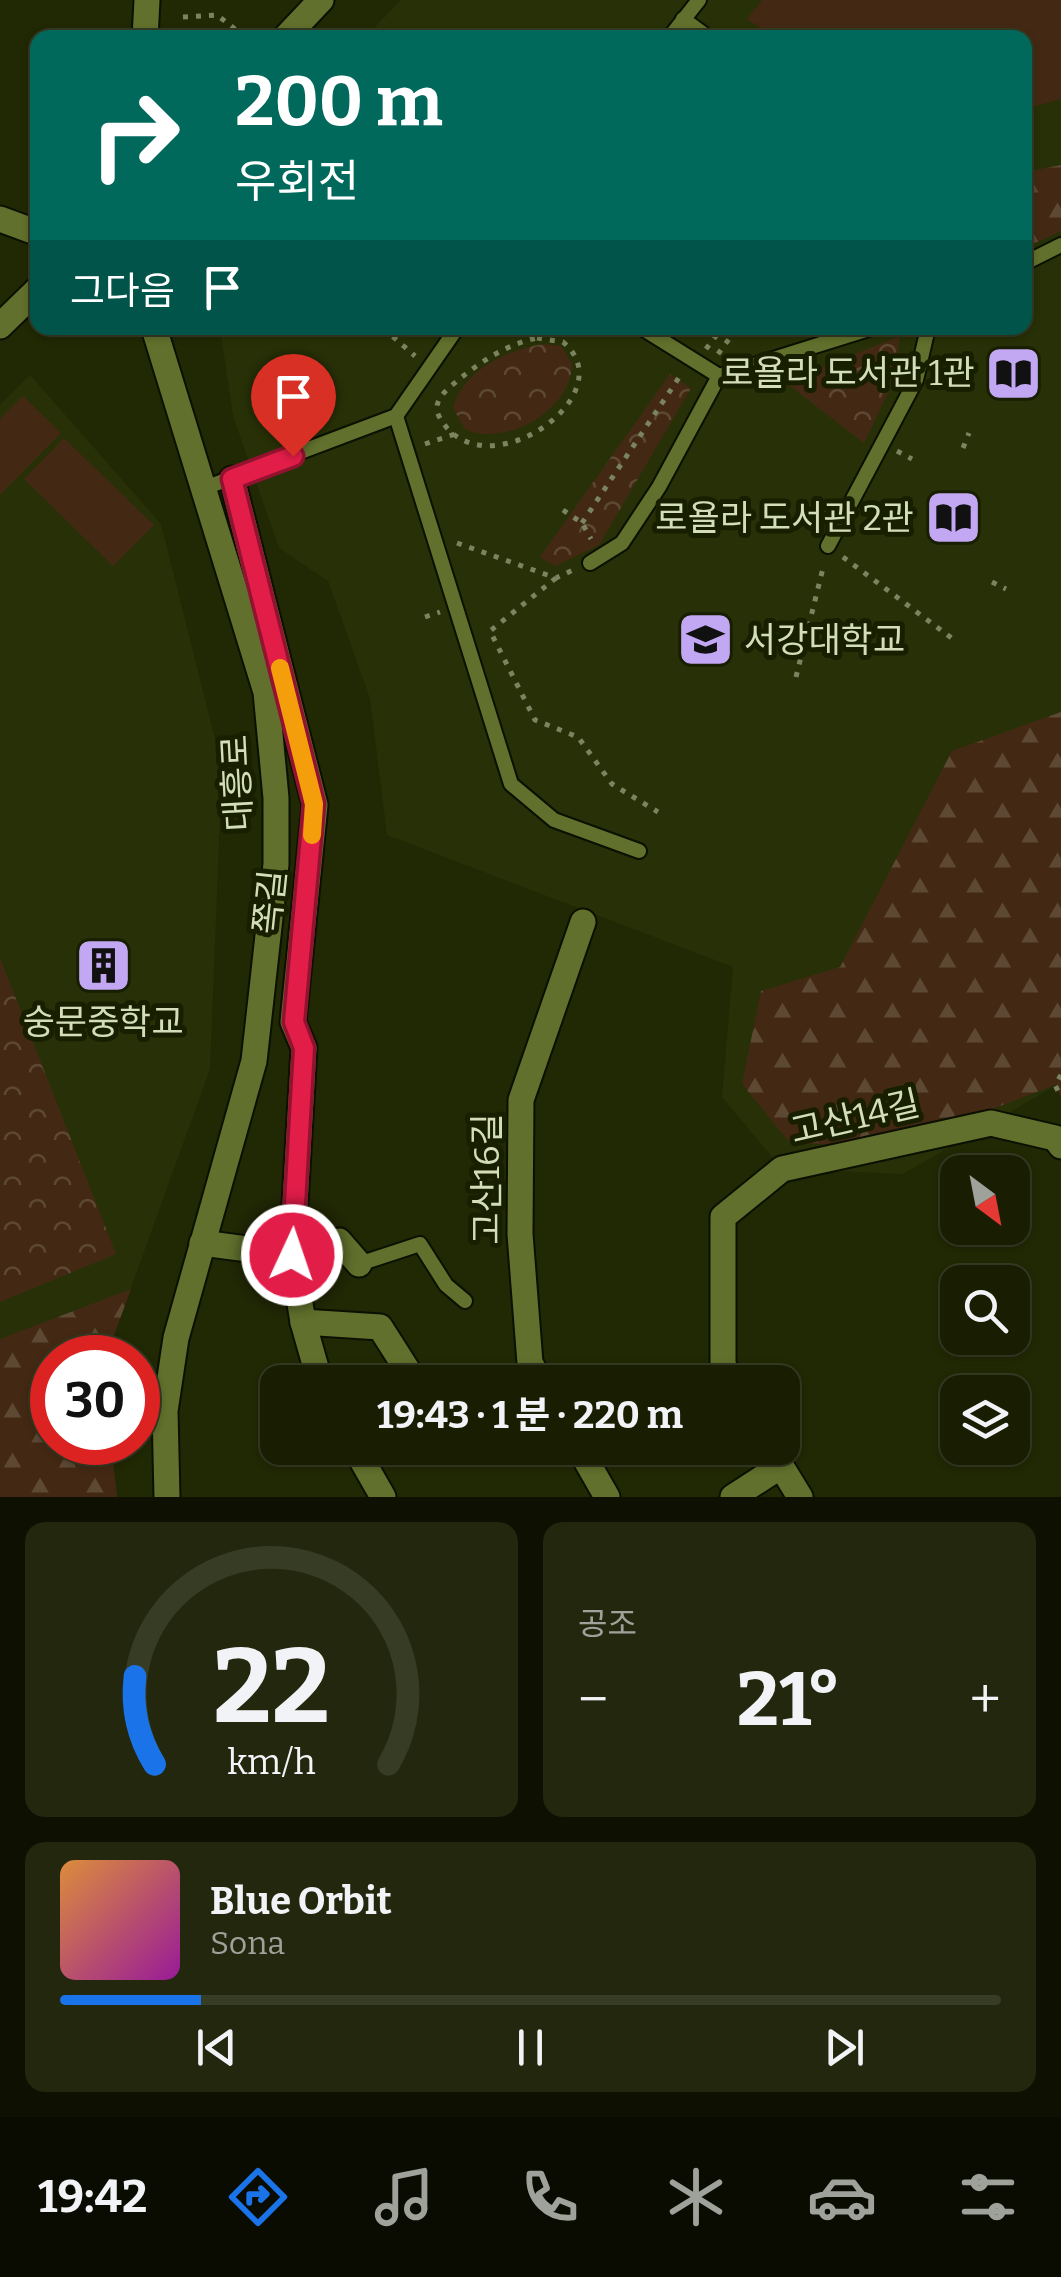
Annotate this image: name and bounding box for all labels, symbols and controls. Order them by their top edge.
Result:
text: 200 m [235,60,443,144]
icon: right [70,70,200,200]
text: 우회전 [235,155,359,209]
icon: arrive [195,260,250,315]
text: 그다음 [70,268,175,314]
library icon: 로욜라 도서관 1관 [984,343,1044,403]
place label: 로욜라 도서관 1관 [721,352,975,394]
pin [251,354,336,457]
icon: arrive [266,369,321,424]
library icon: 로욜라 도서관 2관 [923,488,983,548]
place label: 로욜라 도서관 2관 [656,497,914,539]
school or university icon: 서강대학교 [675,610,735,670]
place label: 서강대학교 [744,619,905,661]
street label: 대흥로 [214,734,260,832]
street label: 쪽길 [246,868,294,936]
building icon: 숭문중학교 [73,936,133,996]
place label: 숭문중학교 [22,1001,184,1043]
street label: 고산14길 [786,1082,924,1152]
street label: 고산16길 [466,1113,508,1245]
north arrow [940,1155,1030,1245]
map controls [940,1155,1030,1465]
position arrow [240,1203,344,1307]
button: search [940,1265,1030,1355]
speed limit sign: 30 [30,1335,160,1465]
button: layers [940,1375,1030,1465]
text: 19:43 · 1 분 · 220 m [377,1392,683,1438]
text: 공조 [578,1605,637,1643]
text: 22 [213,1625,330,1750]
text: 21° [737,1655,841,1745]
text: − [578,1667,608,1733]
text: + [970,1667,1001,1733]
text: km/h [227,1741,316,1783]
text: Blue Orbit [210,1878,392,1924]
text: Sona [210,1924,285,1962]
icon: previous [189,2020,244,2075]
icon: pause [503,2020,558,2075]
icon: next [817,2020,872,2075]
icon: directions [223,2162,293,2232]
icon: music [369,2162,439,2232]
icon: phone [515,2162,585,2232]
icon: climate [661,2162,731,2232]
icon: car [807,2162,877,2232]
icon: filters [953,2162,1023,2232]
text: 19:42 [38,2170,147,2224]

